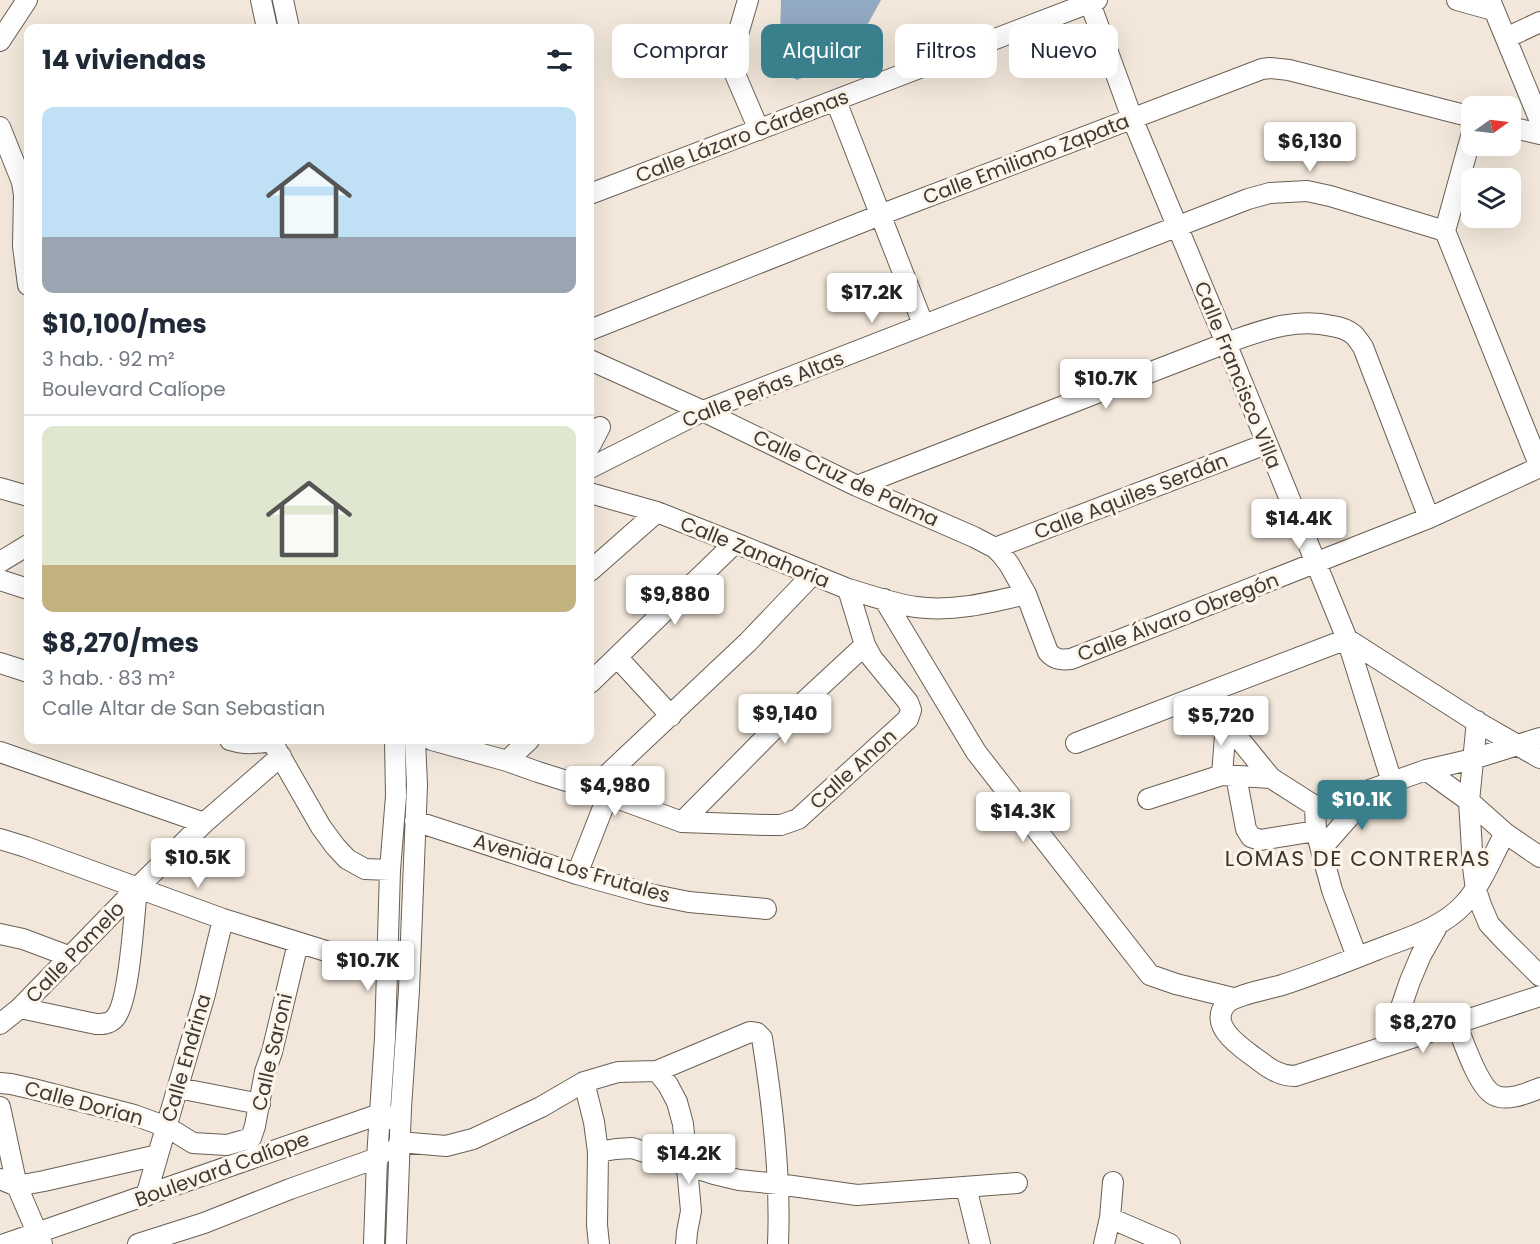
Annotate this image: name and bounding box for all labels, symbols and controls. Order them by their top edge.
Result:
chip: Comprar [612,24,749,78]
chip: Alquilar [761,24,883,78]
chip: Filtros [895,24,997,78]
chip: Nuevo [1009,24,1118,78]
text: 14 viviendas [42,42,206,78]
icon: filters [543,44,576,77]
street label: Calle Lázaro Cárdenas [631,82,853,190]
north arrow [1461,96,1521,156]
map controls [1461,96,1521,228]
street label: Calle Emiliano Zapata [919,107,1133,211]
pin: $6,130 [1261,122,1359,173]
text: $6,130 [1278,127,1342,155]
icon: home [255,146,363,254]
button: layers [1461,168,1521,228]
pin: $17.2K [823,273,921,324]
street label: Calle Francisco Villa [1188,277,1288,473]
text: $17.2K [841,278,903,306]
text: $10,100/mes [42,306,207,342]
street label: Calle Peñas Altas [678,344,848,434]
text: 3 hab. · 92 m² [42,345,175,373]
pin: $10.7K [1057,359,1155,410]
text: $10.7K [1074,364,1138,392]
text: Boulevard Calíope [42,375,226,403]
street label: Calle Cruz de Palma [749,423,943,533]
street label: Calle Aquiles Serdán [1030,446,1232,546]
icon: home [255,465,363,573]
pin: $14.4K [1250,499,1348,550]
text: $14.4K [1265,504,1333,532]
street label: Calle Zanahoria [676,509,834,595]
street label: Calle Álvaro Obregón [1073,566,1283,668]
pin: $9,880 [626,575,724,626]
text: $9,880 [640,580,710,608]
text: $8,270/mes [42,625,199,661]
text: 3 hab. · 83 m² [42,664,175,692]
text: Calle Altar de San Sebastian [42,694,325,722]
pin: $9,140 [736,694,834,745]
pin: $5,720 [1172,696,1270,747]
text: $9,140 [752,699,818,727]
text: $5,720 [1187,701,1255,729]
street label: Calle Anon [803,722,903,816]
pin: $4,980 [566,766,664,817]
text: $4,980 [580,771,650,799]
pin: $10.1K [1313,780,1411,831]
text: $10.1K [1332,785,1392,813]
pin: $14.3K [974,792,1072,843]
text: $14.3K [990,797,1056,825]
street label: Avenida Los Frutales [470,827,674,909]
pin: $10.5K [149,838,247,889]
text: $10.5K [165,843,231,871]
district label: LOMAS DE CONTRERAS [1225,843,1491,874]
street label: Calle Pomelo [19,895,131,1009]
pin: $10.7K [319,941,417,992]
text: $10.7K [336,946,400,974]
street label: Calle Saroni [245,990,299,1114]
street label: Calle Endrina [154,991,218,1125]
pin: $8,270 [1374,1003,1472,1054]
text: $8,270 [1389,1008,1457,1036]
street label: Calle Dorian [21,1074,147,1132]
street label: Boulevard Calíope [131,1124,313,1214]
pin: $14.2K [640,1134,738,1185]
text: $14.2K [656,1139,722,1167]

